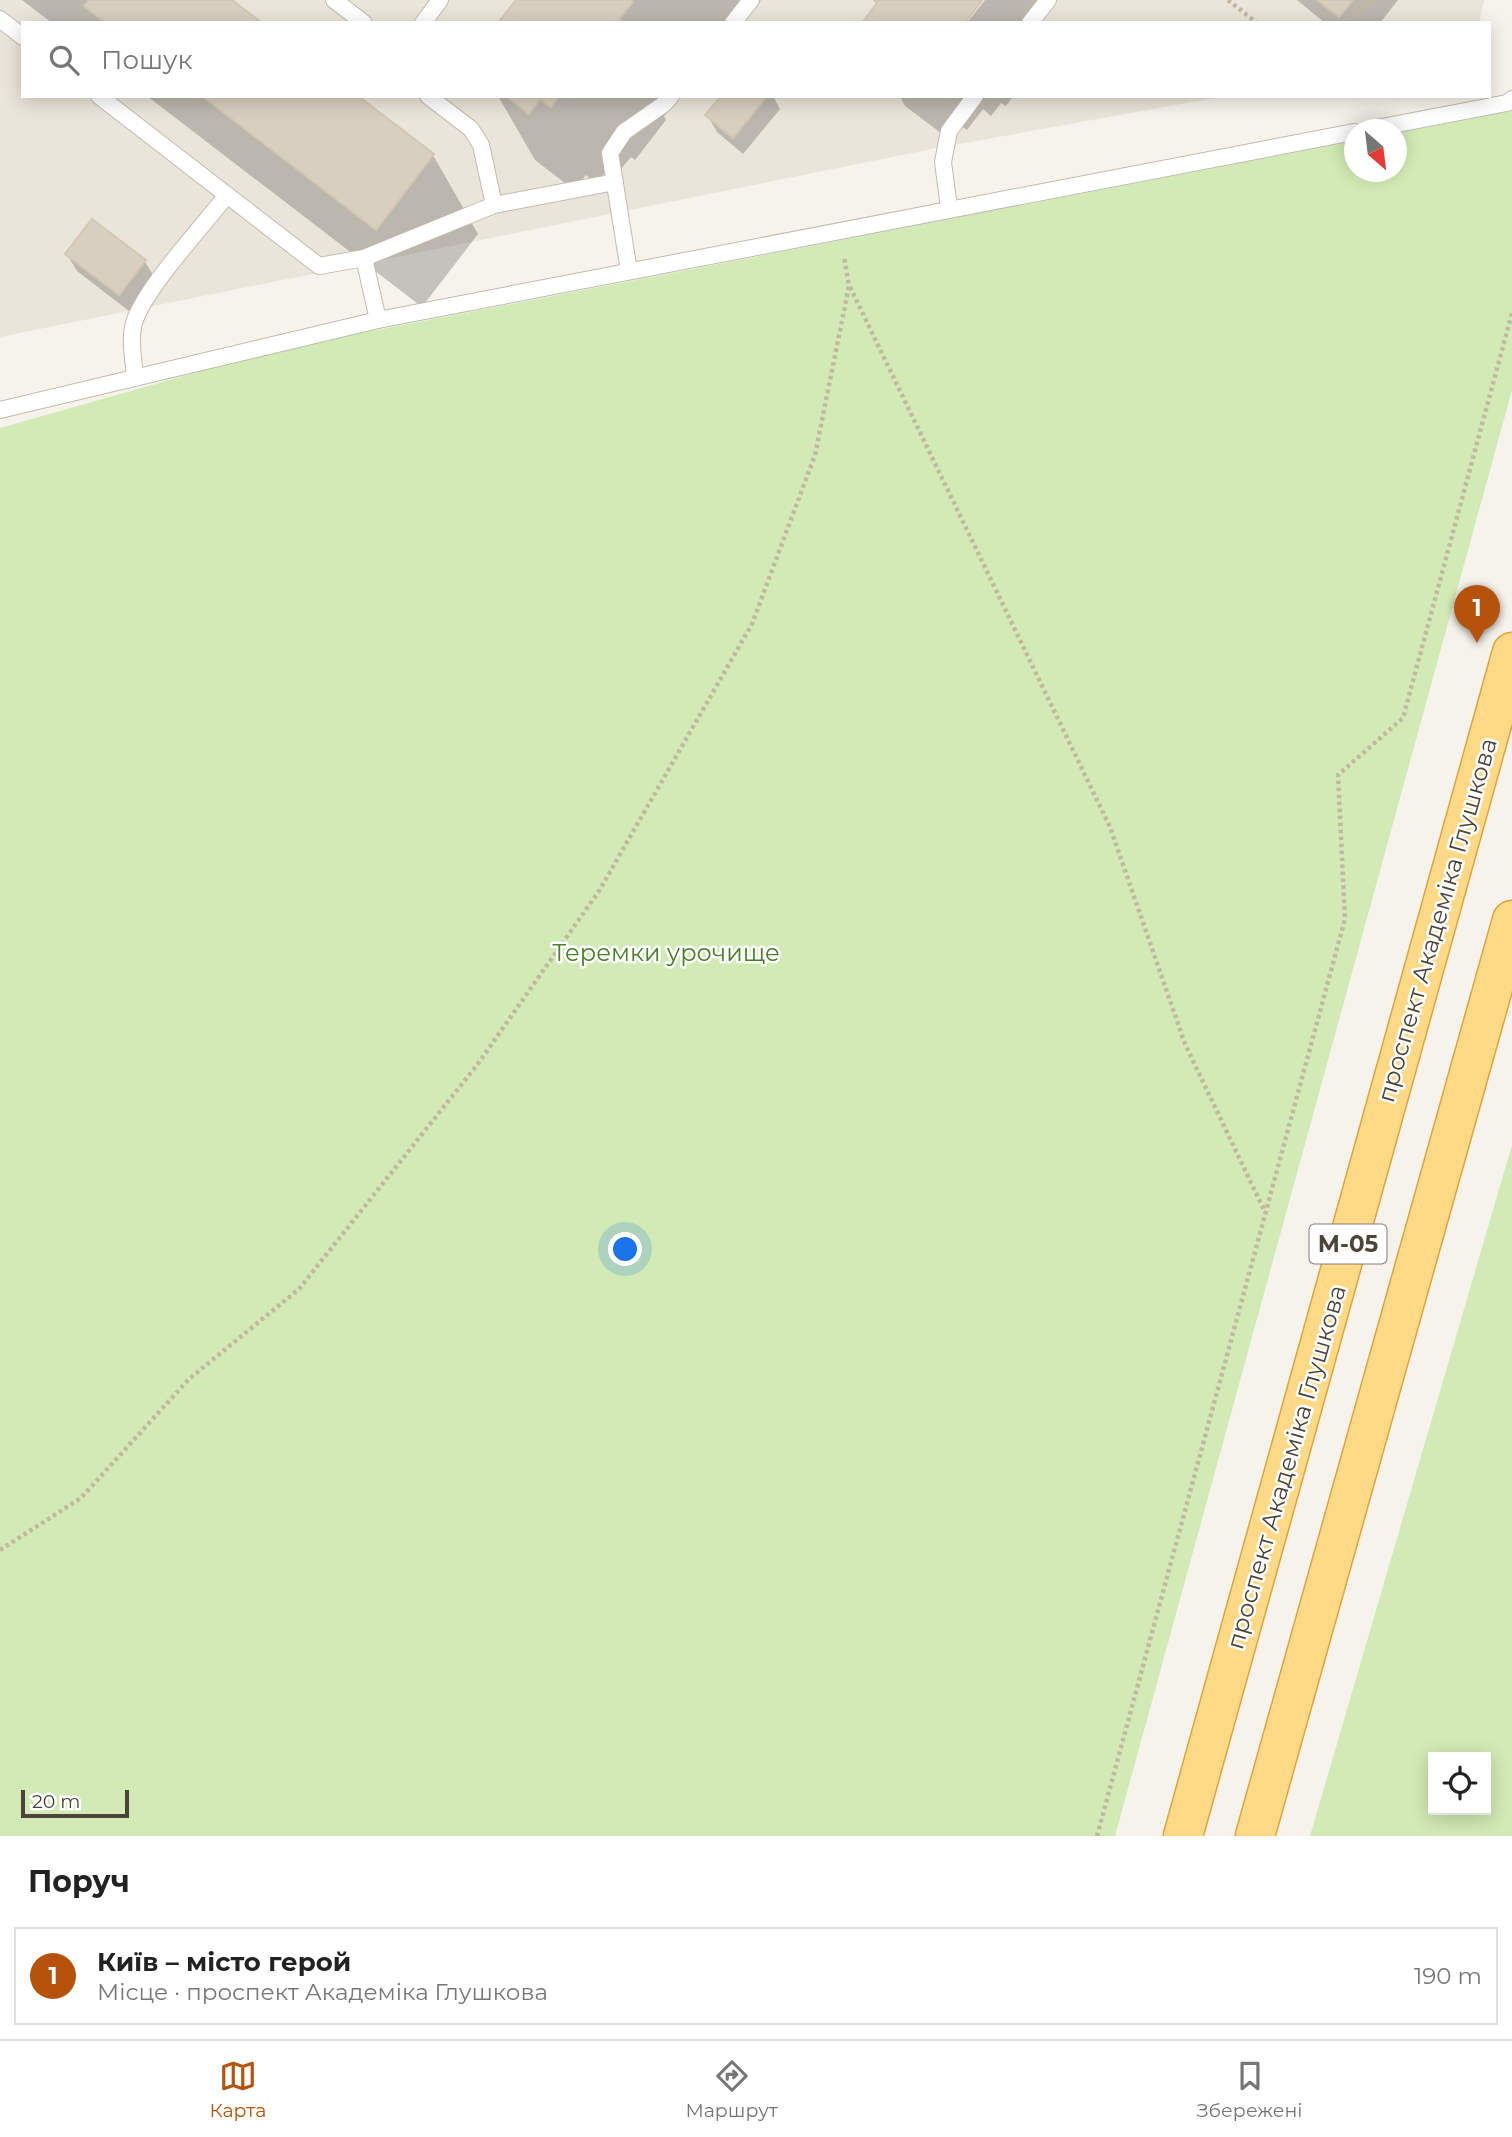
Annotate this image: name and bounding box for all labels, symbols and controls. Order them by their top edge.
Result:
search box [21,21,1491,98]
icon: search [45,41,83,79]
text: Пошук [101,44,193,76]
north arrow [1344,119,1407,182]
pin: 1 [1454,585,1500,643]
street label: проспект Академіка Глушкова [1371,735,1503,1105]
park label: Теремки урочище [552,938,780,967]
road number: М-05 [1310,1224,1386,1264]
your location [608,1232,642,1266]
street label: проспект Академіка Глушкова [1220,1282,1352,1652]
map controls [1428,1752,1491,1815]
button: locate [1428,1752,1491,1815]
scale bar [21,1787,130,1819]
text: 20 m [32,1790,80,1813]
text: Поруч [28,1863,130,1900]
text: Київ – місто герой [97,1946,351,1978]
text: 1 [48,1962,58,1990]
text: 190 m [1414,1962,1482,1990]
text: Місце · проспект Академіка Глушкова [97,1978,548,2006]
tab: Карта [210,2057,266,2122]
tab: Маршрут [685,2057,778,2122]
tab: Збережені [1197,2057,1302,2122]

